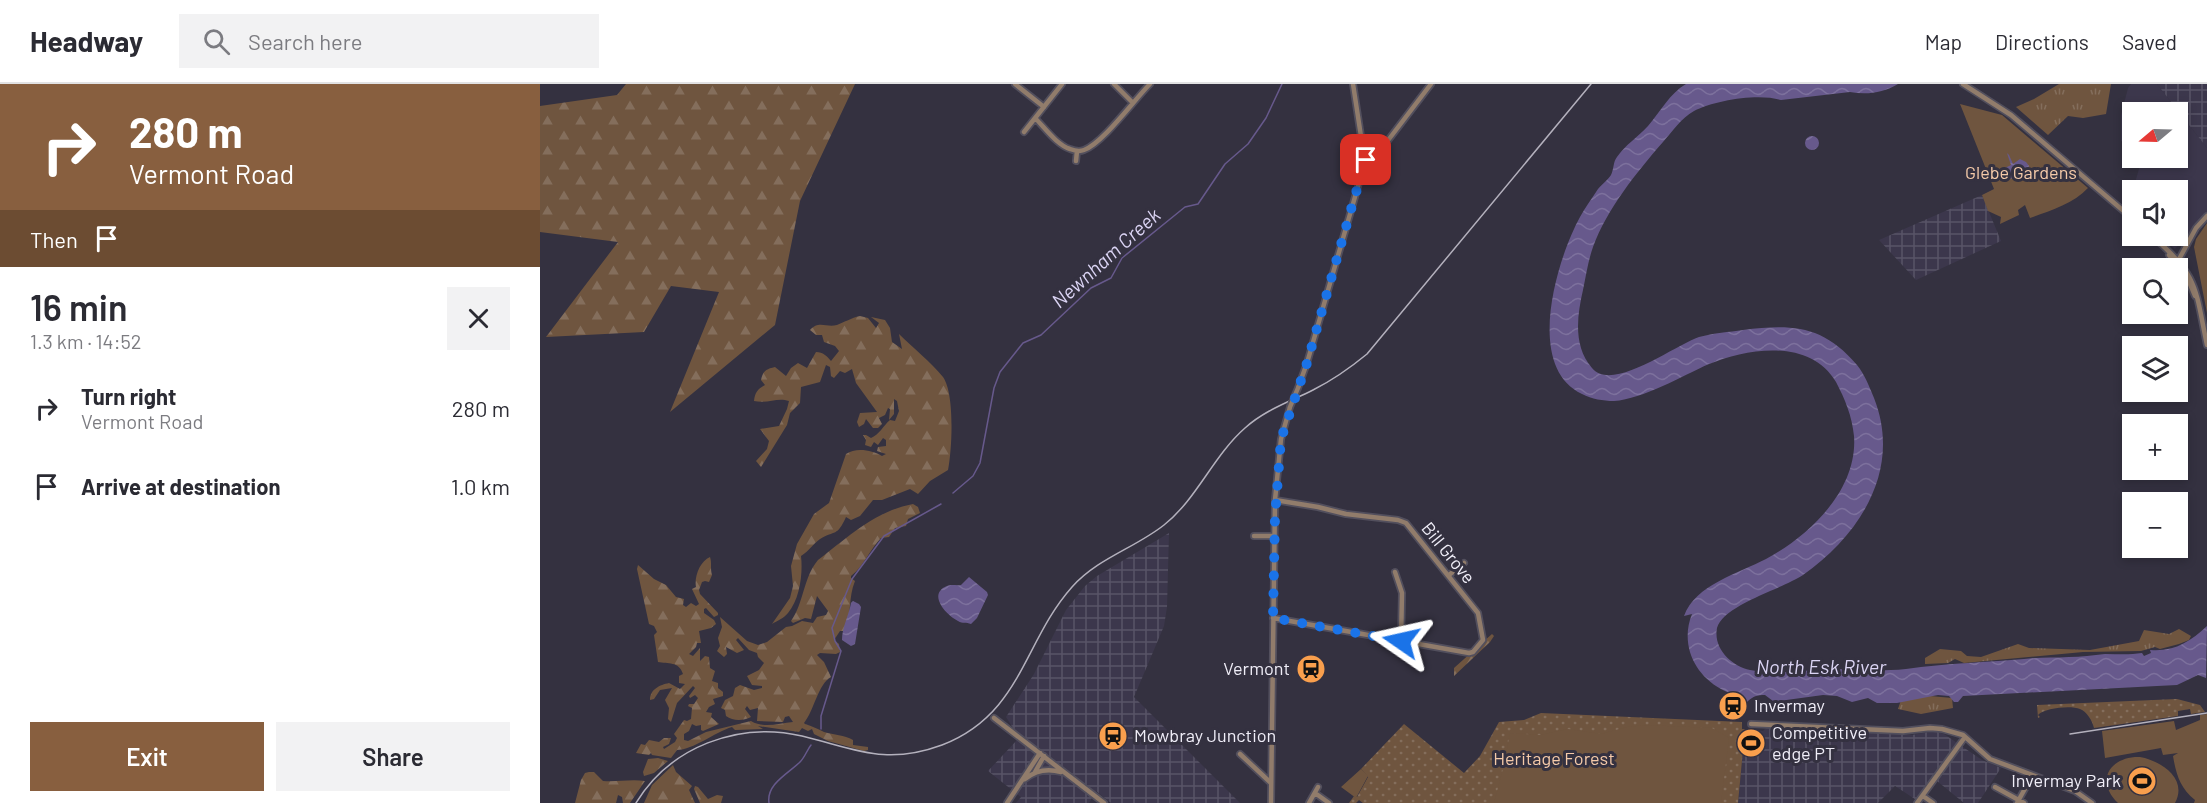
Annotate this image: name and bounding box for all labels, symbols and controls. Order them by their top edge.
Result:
search box [179,14,599,68]
text: Headway [30,24,143,58]
icon: search [200,25,233,58]
text: Search here [248,28,362,54]
text: Map [1925,29,1962,54]
text: Directions [1995,29,2089,54]
text: Saved [2122,29,2177,54]
north arrow [2122,102,2188,168]
map controls [2122,102,2188,558]
text: 280 m [129,106,243,156]
icon: right [30,108,108,186]
pin [1340,134,1391,185]
icon: arrive [1349,143,1382,176]
text: Vermont Road [129,157,294,189]
park label: Glebe Gardens [1965,161,2077,183]
button: sound [2122,180,2188,246]
water label: Newnham Creek [1046,202,1165,312]
icon: arrive [90,222,123,255]
text: Then [30,226,78,252]
button: search [2122,258,2188,324]
text: 16 min [30,285,128,328]
button: close [447,287,510,350]
text: 1.3 km · 14:52 [30,329,141,353]
button: layers [2122,336,2188,402]
text: Turn right [81,383,176,409]
icon: right [30,392,63,425]
text: 280 m [452,395,510,421]
text: Vermont Road [81,409,203,433]
button: + [2122,414,2188,480]
icon: arrive [30,470,63,503]
text: Arrive at destination [81,473,280,499]
text: 1.0 km [451,473,510,499]
button: − [2122,492,2188,558]
street label: Bill Grove [1417,517,1480,587]
position arrow [1369,609,1433,673]
station icon: Vermont [1295,653,1327,685]
water label: North Esk River [1756,654,1887,678]
place label: Vermont [1223,657,1290,679]
station icon: Invermay [1717,690,1749,722]
place label: Invermay [1754,694,1825,716]
station icon: Mowbray Junction [1097,720,1129,752]
place label: Competitive edge PT [1772,721,1867,764]
button: Exit [30,722,264,791]
button: Share [276,722,510,791]
place label: Mowbray Junction [1134,724,1276,746]
sports icon: Competitive edge PT [1735,727,1767,759]
park label: Heritage Forest [1493,747,1615,769]
sports icon: Invermay Park [2126,765,2158,797]
place label: Invermay Park [2011,769,2121,791]

